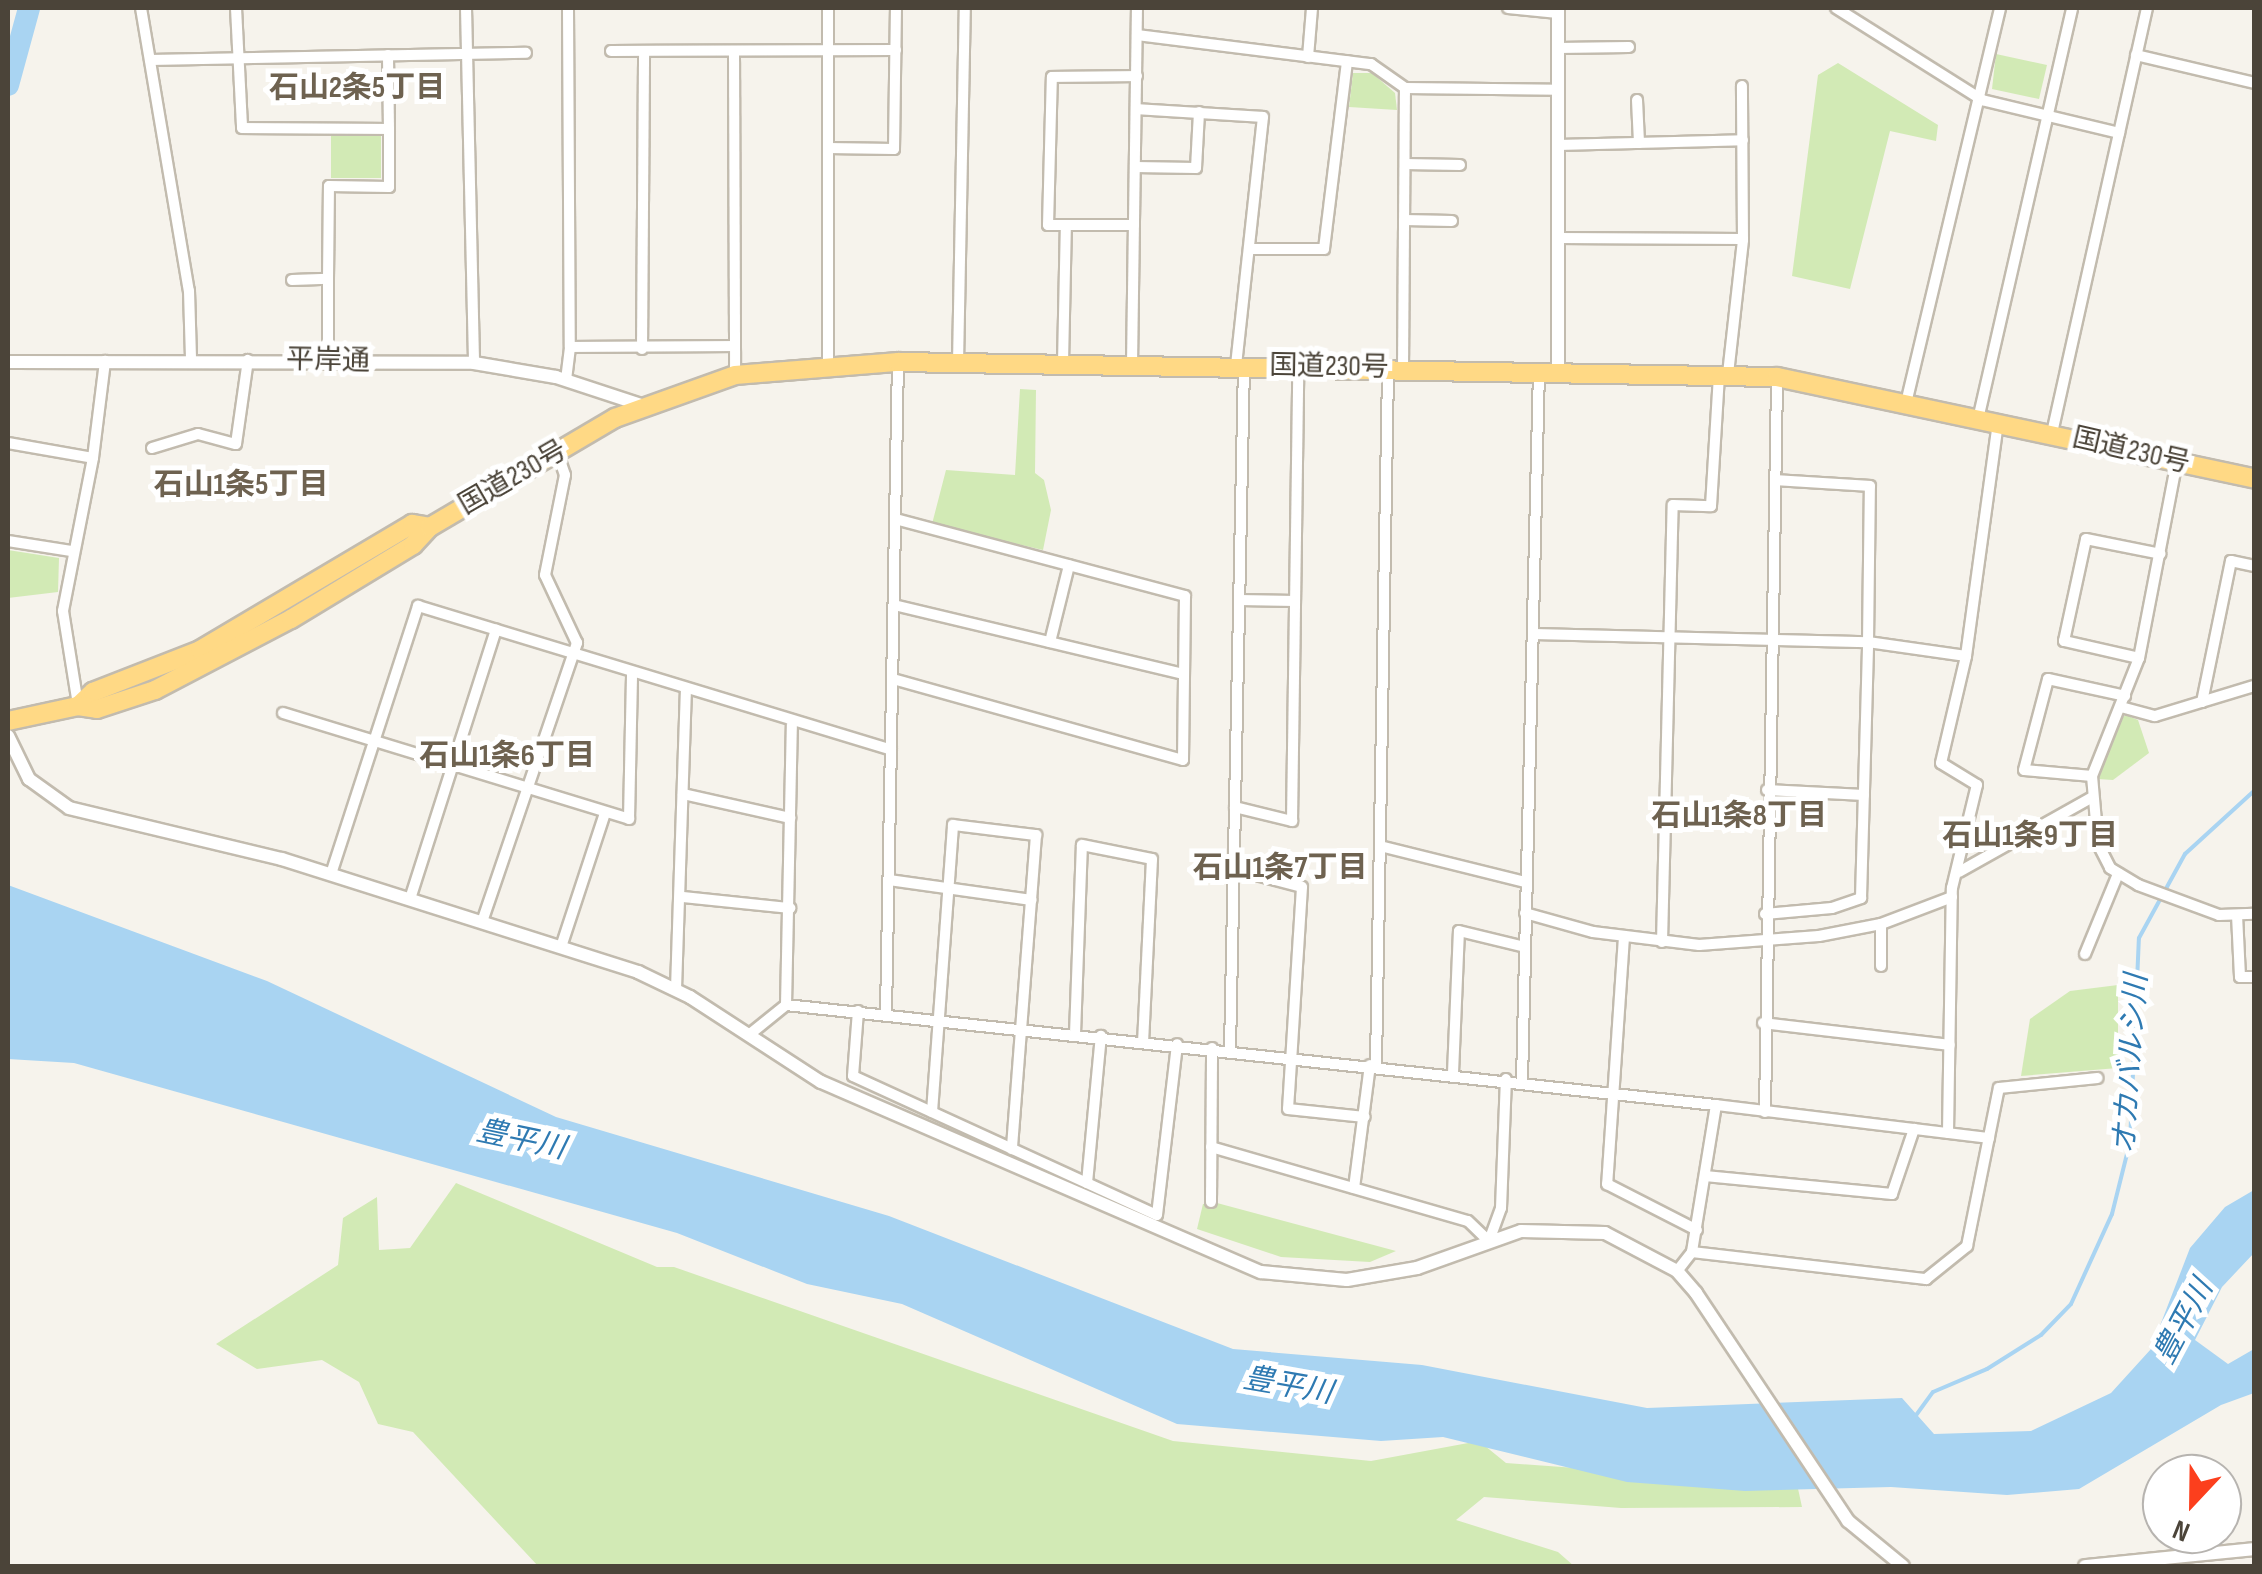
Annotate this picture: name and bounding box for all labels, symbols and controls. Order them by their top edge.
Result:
district label: 石山2条5丁目 [269,70,445,106]
street label: 平岸通 [286,343,370,379]
street label: 国道230号 [1269,349,1389,385]
street label: 国道230号 [2069,421,2193,481]
street label: 国道230号 [453,433,573,523]
district label: 石山1条5丁目 [154,467,328,503]
district label: 石山1条6丁目 [419,738,595,774]
district label: 石山1条8丁目 [1651,798,1827,834]
district label: 石山1条9丁目 [1942,818,2118,854]
district label: 石山1条7丁目 [1193,850,1367,886]
water label: オカバルシ川 [2107,973,2155,1155]
water label: 豊平川 [473,1113,569,1167]
water label: 豊平川 [2147,1274,2221,1370]
water label: 豊平川 [1241,1360,1335,1412]
north arrow [2142,1454,2242,1554]
text: N [2168,1512,2194,1549]

